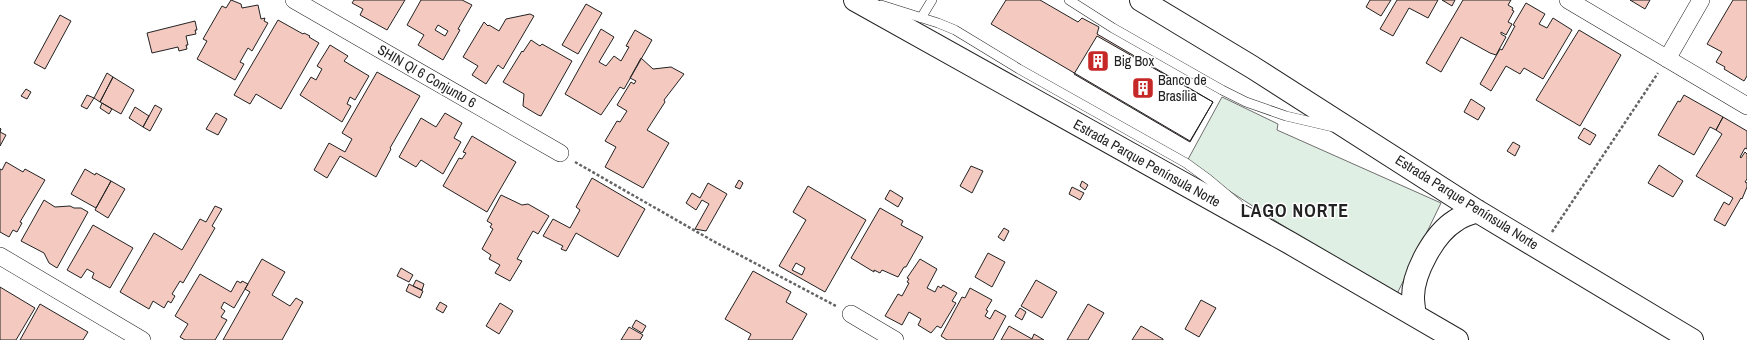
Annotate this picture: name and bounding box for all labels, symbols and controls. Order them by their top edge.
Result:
street label: SHIN QI 6 Conjunto 6 [374,40,480,112]
building icon: Big Box [1085,48,1111,74]
place label: Big Box [1114,52,1154,70]
place label: Banco de Brasília [1158,71,1207,105]
building icon: Banco de Brasília [1130,75,1156,101]
street label: Estrada Parque Península Norte [1070,115,1224,211]
street label: Estrada Parque Península Norte [1392,151,1542,253]
district label: LAGO NORTE [1241,198,1349,223]

